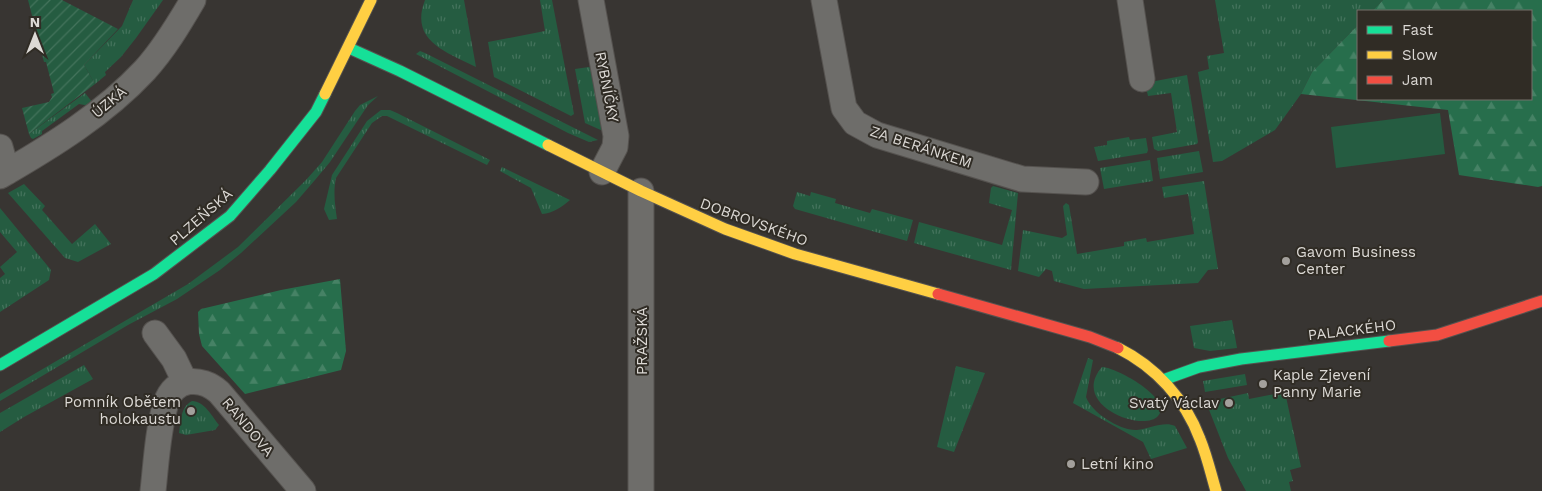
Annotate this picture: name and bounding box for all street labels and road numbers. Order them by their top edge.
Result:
street label: RYBNÍČKY [591,50,624,124]
street label: ÚZKÁ [88,82,130,122]
street label: ZA BERÁNKEM [868,122,974,172]
street label: PLZEŇSKÁ [166,185,236,249]
street label: DOBROVSKÉHO [698,194,810,250]
street label: PRAŽSKÁ [633,307,651,375]
street label: PALACKÉHO [1307,316,1397,344]
street label: RANDOVA [218,394,278,460]

